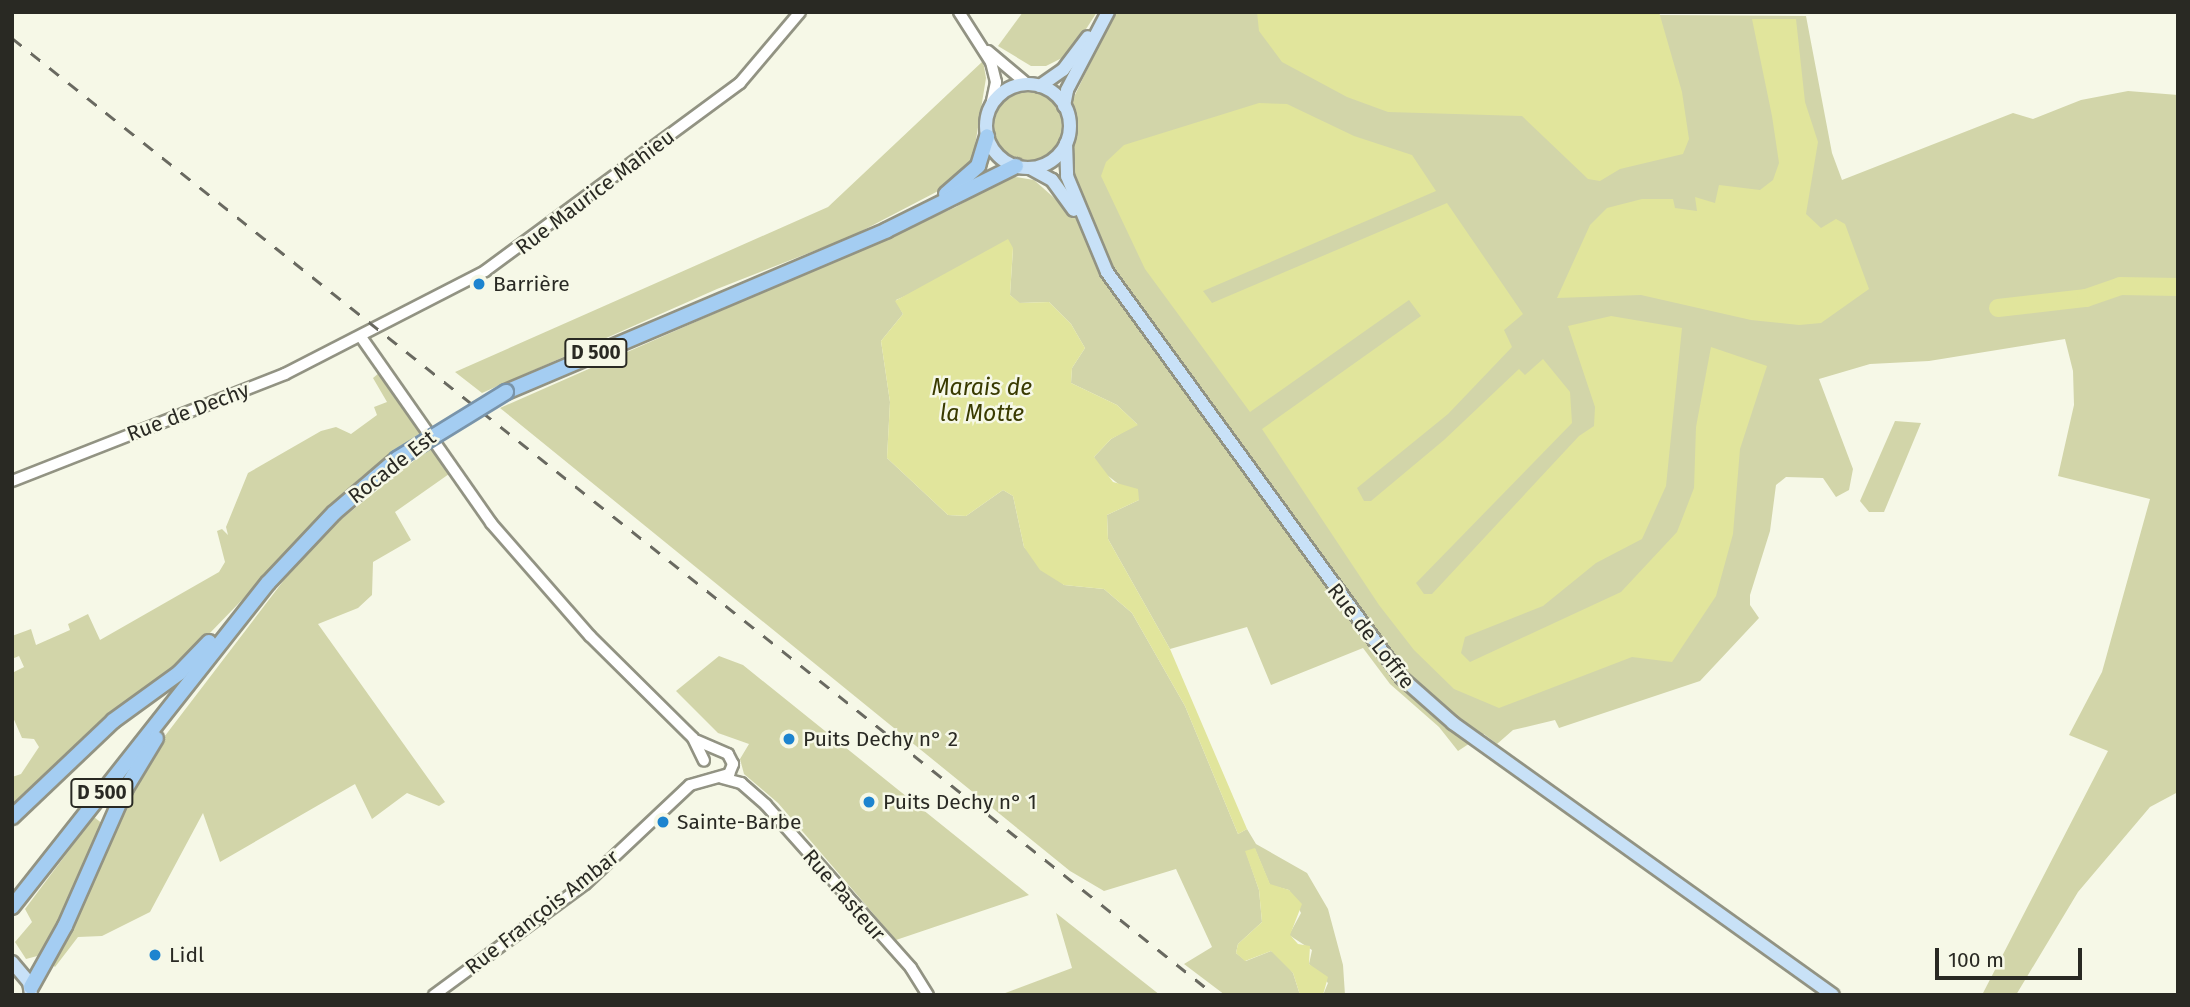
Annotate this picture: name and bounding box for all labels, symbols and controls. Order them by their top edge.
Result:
street label: Rue Maurice Mahieu [511,124,679,260]
place label: Barrière [493,271,570,297]
marker: Barrière [471,276,487,292]
road number: D 500 [563,338,629,368]
water label: Marais de la Motte [932,373,1032,427]
street label: Rue de Dechy [123,377,253,447]
street label: Rocade Est [343,425,441,509]
street label: Rue de Loffre [1322,578,1420,694]
place label: Puits Dechy n° 2 [803,726,958,752]
marker: Puits Dechy n° 2 [781,731,797,747]
road number: D 500 [69,778,135,808]
place label: Puits Dechy n° 1 [883,789,1037,815]
marker: Puits Dechy n° 1 [861,794,877,810]
place label: Sainte-Barbe [677,809,801,835]
marker: Sainte-Barbe [655,814,671,830]
street label: Rue François Ambar [460,844,624,980]
street label: Rue Pasteur [797,844,891,946]
scale bar [1938,934,2085,978]
place label: Lidl [169,942,204,968]
marker: Lidl [147,947,163,963]
text: 100 m [1948,947,2004,973]

